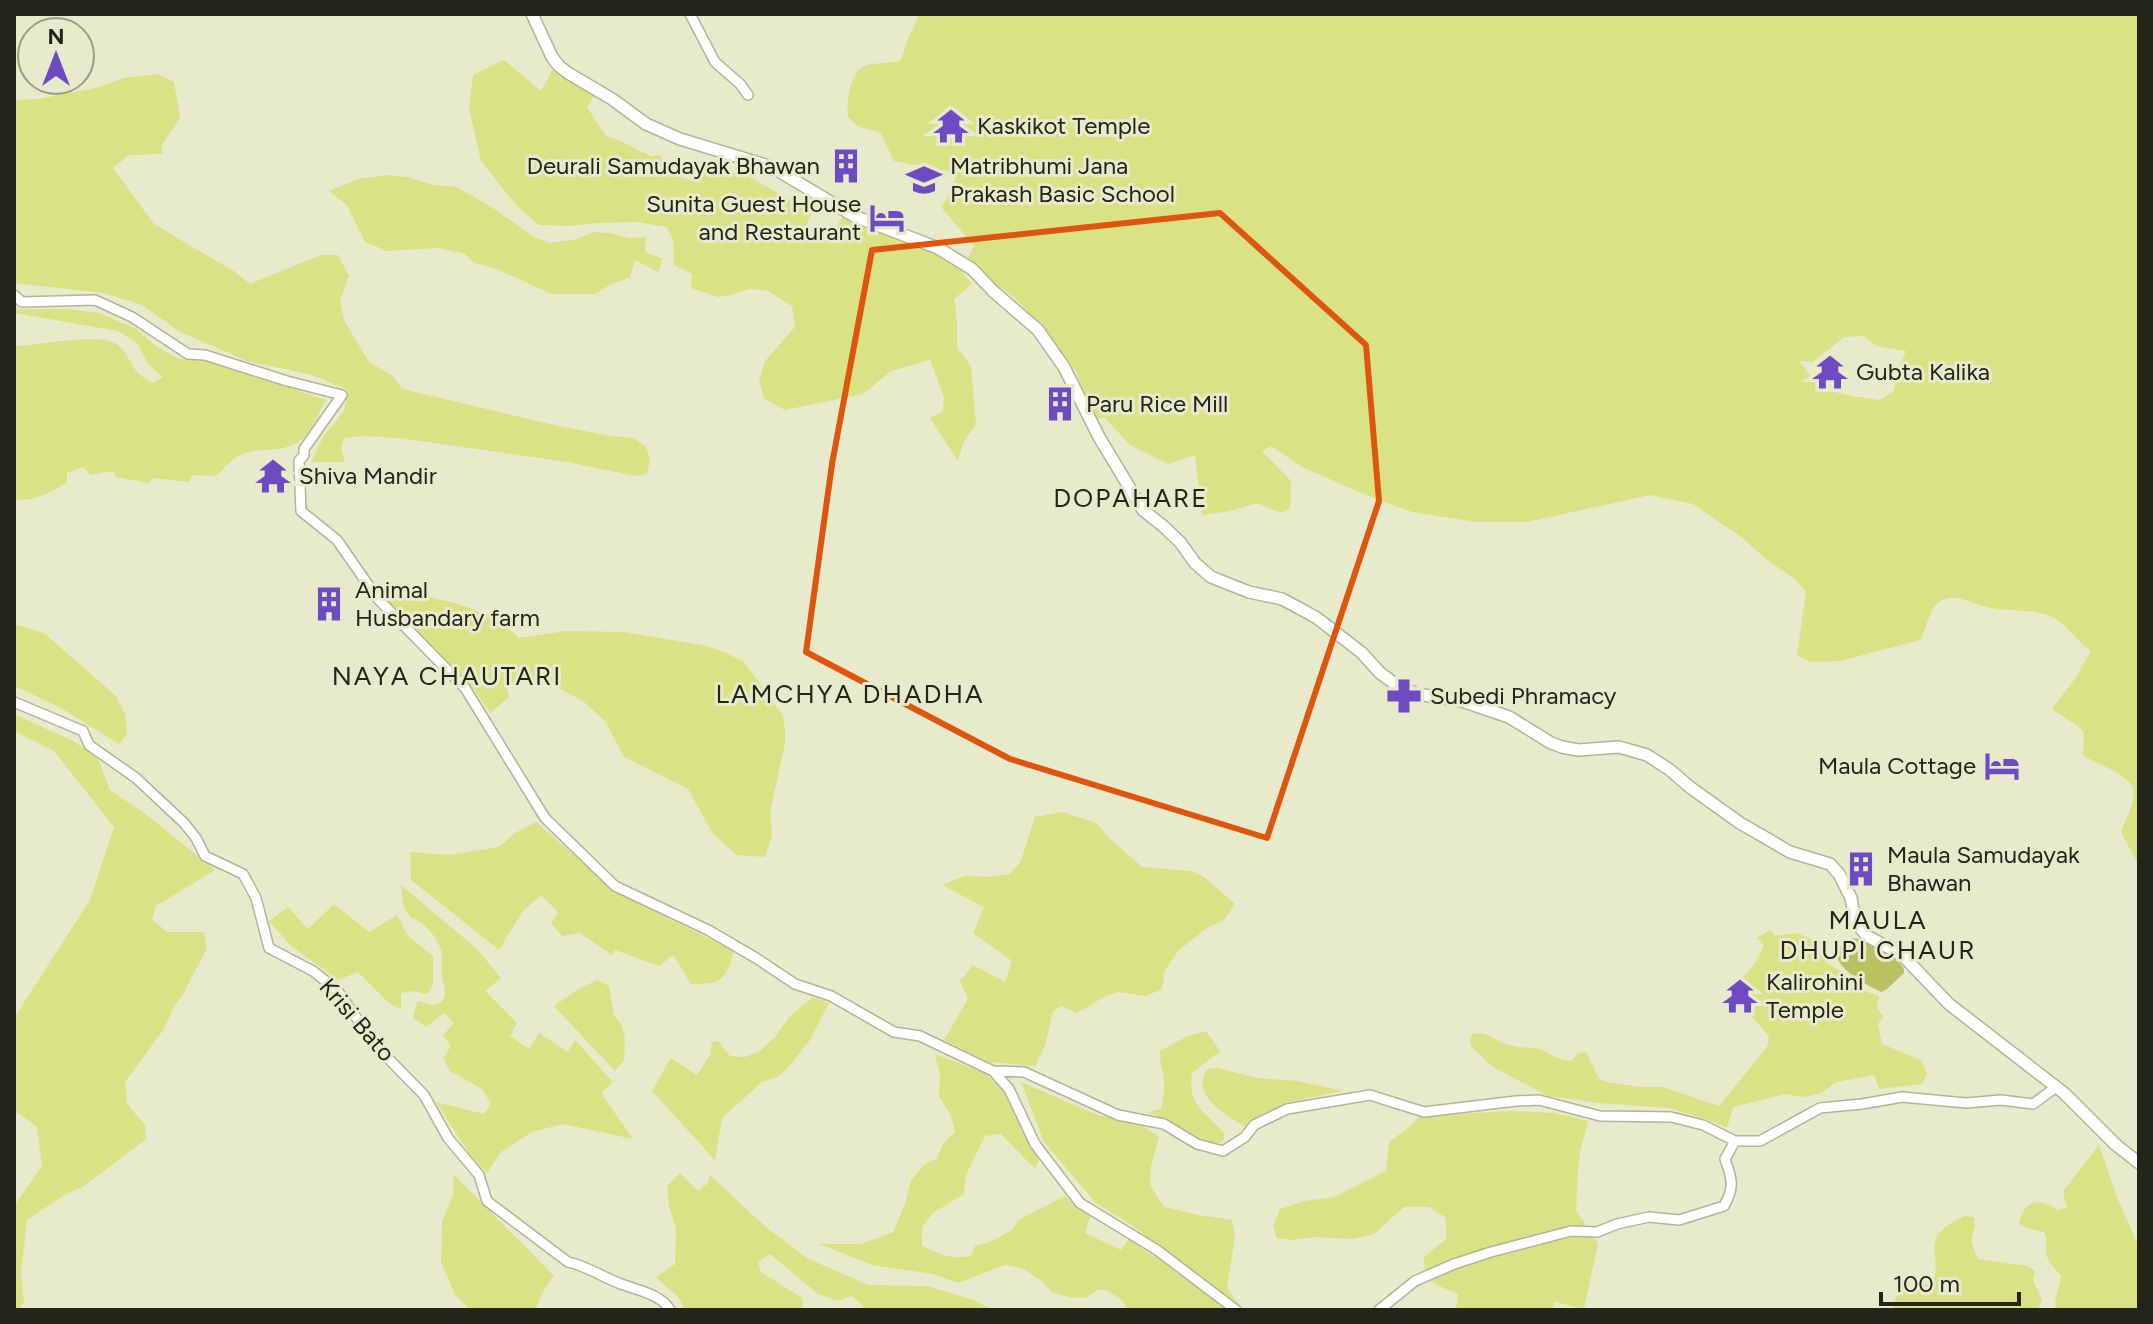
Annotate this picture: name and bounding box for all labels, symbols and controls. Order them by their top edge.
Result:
north arrow [16,16,96,96]
text: N [47,23,65,50]
temple icon: Kaskikot Temple [932,107,970,145]
place label: Kaskikot Temple [977,111,1150,140]
building icon: Deurali Samudayak Bhawan [827,147,865,185]
place label: Deurali Samudayak Bhawan [527,151,820,180]
place label: Matribhumi Jana Prakash Basic School [950,151,1175,208]
school or university icon: Matribhumi Jana Prakash Basic School [905,161,943,199]
place label: Sunita Guest House and Restaurant [646,189,861,246]
hotel icon: Sunita Guest House and Restaurant [868,199,906,237]
temple icon: Gubta Kalika [1811,353,1849,391]
place label: Gubta Kalika [1856,357,1990,386]
building icon: Paru Rice Mill [1041,385,1079,423]
place label: Paru Rice Mill [1086,389,1228,418]
temple icon: Shiva Mandir [254,457,292,495]
place label: Shiva Mandir [299,461,437,490]
district label: DOPAHARE [1053,482,1209,514]
place label: Animal Husbandary farm [355,575,540,632]
building icon: Animal Husbandary farm [310,585,348,623]
district label: NAYA CHAUTARI [332,660,562,692]
pharmacy icon: Subedi Phramacy [1385,677,1423,715]
district label: LAMCHYA DHADHA [715,678,985,710]
place label: Subedi Phramacy [1430,681,1617,710]
hotel icon: Maula Cottage [1983,747,2021,785]
place label: Maula Cottage [1818,751,1976,780]
place label: Maula Samudayak Bhawan [1887,840,2080,897]
building icon: Maula Samudayak Bhawan [1842,850,1880,888]
district label: MAULA DHUPI CHAUR [1780,904,1976,966]
place label: Kalirohini Temple [1766,967,1863,1024]
street label: Krisi Bato [313,972,401,1067]
temple icon: Kalirohini Temple [1721,977,1759,1015]
scale bar [1881,1256,2019,1306]
text: 100 m [1893,1269,1960,1298]

